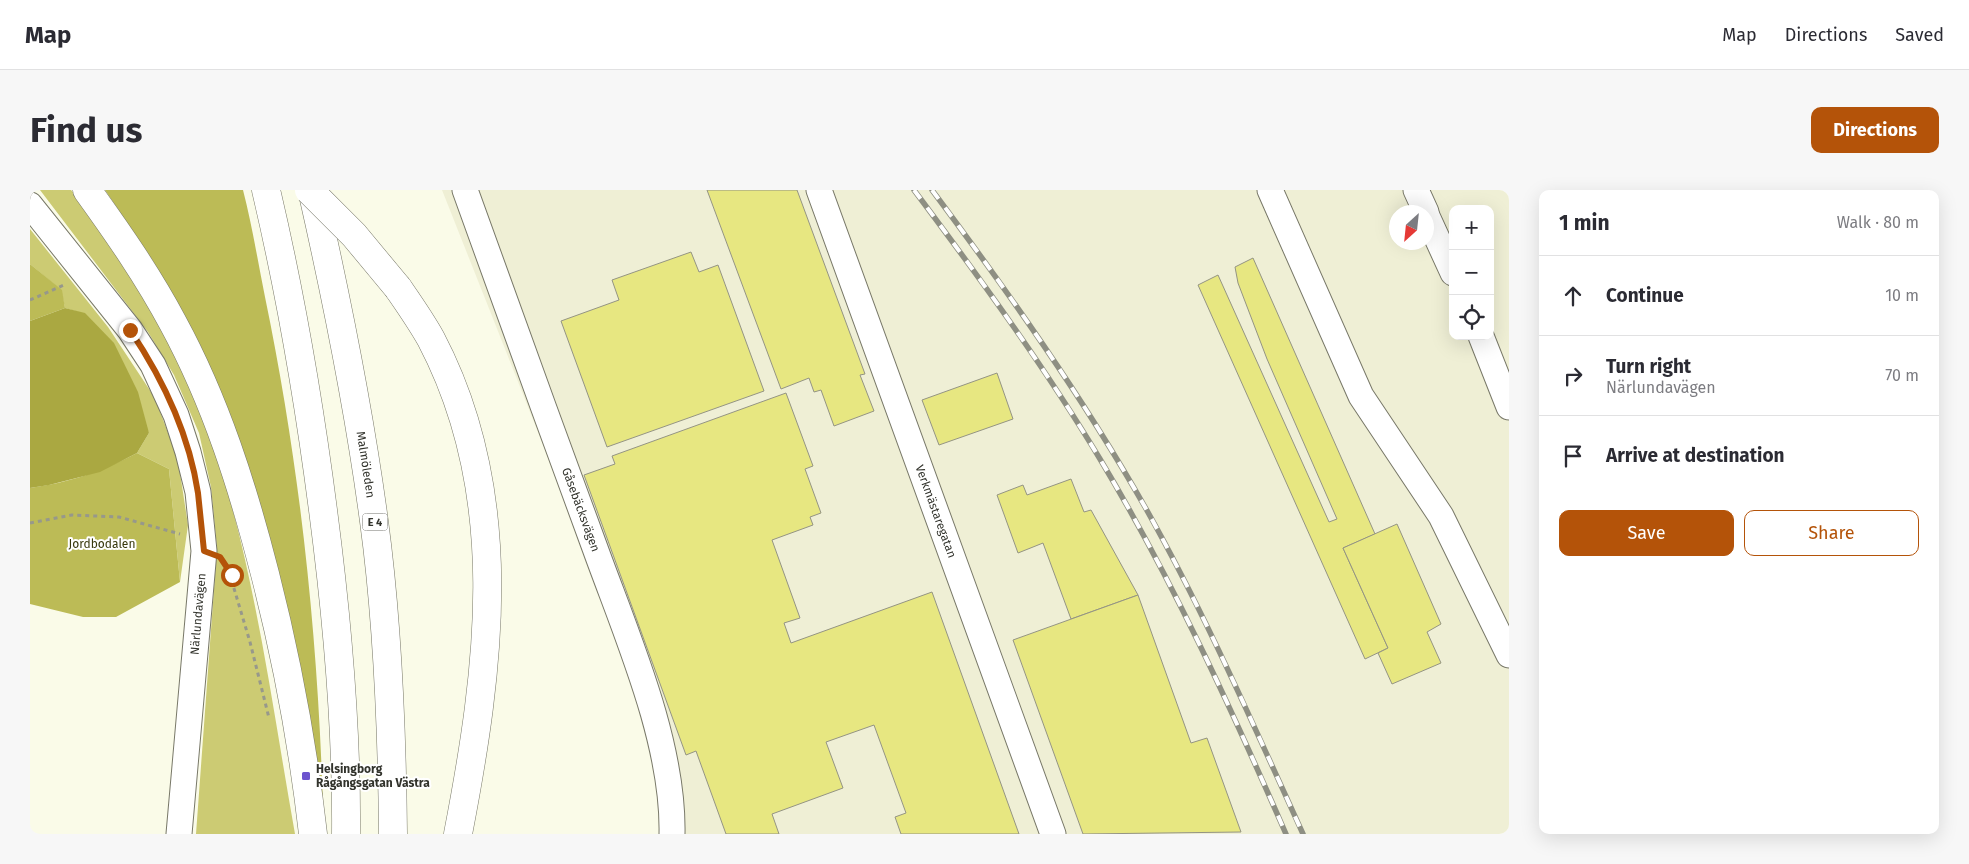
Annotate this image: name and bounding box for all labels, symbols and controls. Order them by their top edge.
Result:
text: Map [25,21,71,49]
text: Map [1722,24,1757,46]
text: Directions [1785,24,1867,46]
text: Saved [1895,24,1944,46]
button: Directions [1811,107,1939,153]
text: Find us [30,109,142,151]
north arrow [1389,205,1434,250]
map controls [1449,205,1494,340]
button: + [1449,205,1494,250]
text: 1 min [1559,210,1610,236]
text: Walk · 80 m [1837,213,1919,232]
button: − [1449,250,1494,295]
icon: ahead [1559,282,1587,310]
text: Continue [1606,284,1684,307]
text: 10 m [1885,286,1919,305]
button: locate [1449,295,1494,340]
route end [119,319,142,342]
text: Turn right [1606,355,1691,378]
icon: right [1559,362,1587,390]
text: 70 m [1885,366,1919,385]
text: Närlundavägen [1606,378,1716,397]
street label: Malmöleden [354,430,378,499]
icon: arrive [1559,442,1587,470]
text: Arrive at destination [1606,444,1785,467]
street label: Verkmästaregatan [912,463,959,560]
street label: Gåsebäcksvägen [559,466,603,554]
button: Save [1559,510,1734,556]
button: Share [1744,510,1919,556]
road number: E 4 [362,514,388,531]
park label: Jordbodalen [69,537,135,551]
route start [221,564,244,587]
street label: Närlundavägen [187,572,209,656]
place label: Helsingborg Rågångsgatan Västra [316,762,430,790]
marker: Helsingborg Rågångsgatan Västra [300,770,312,782]

